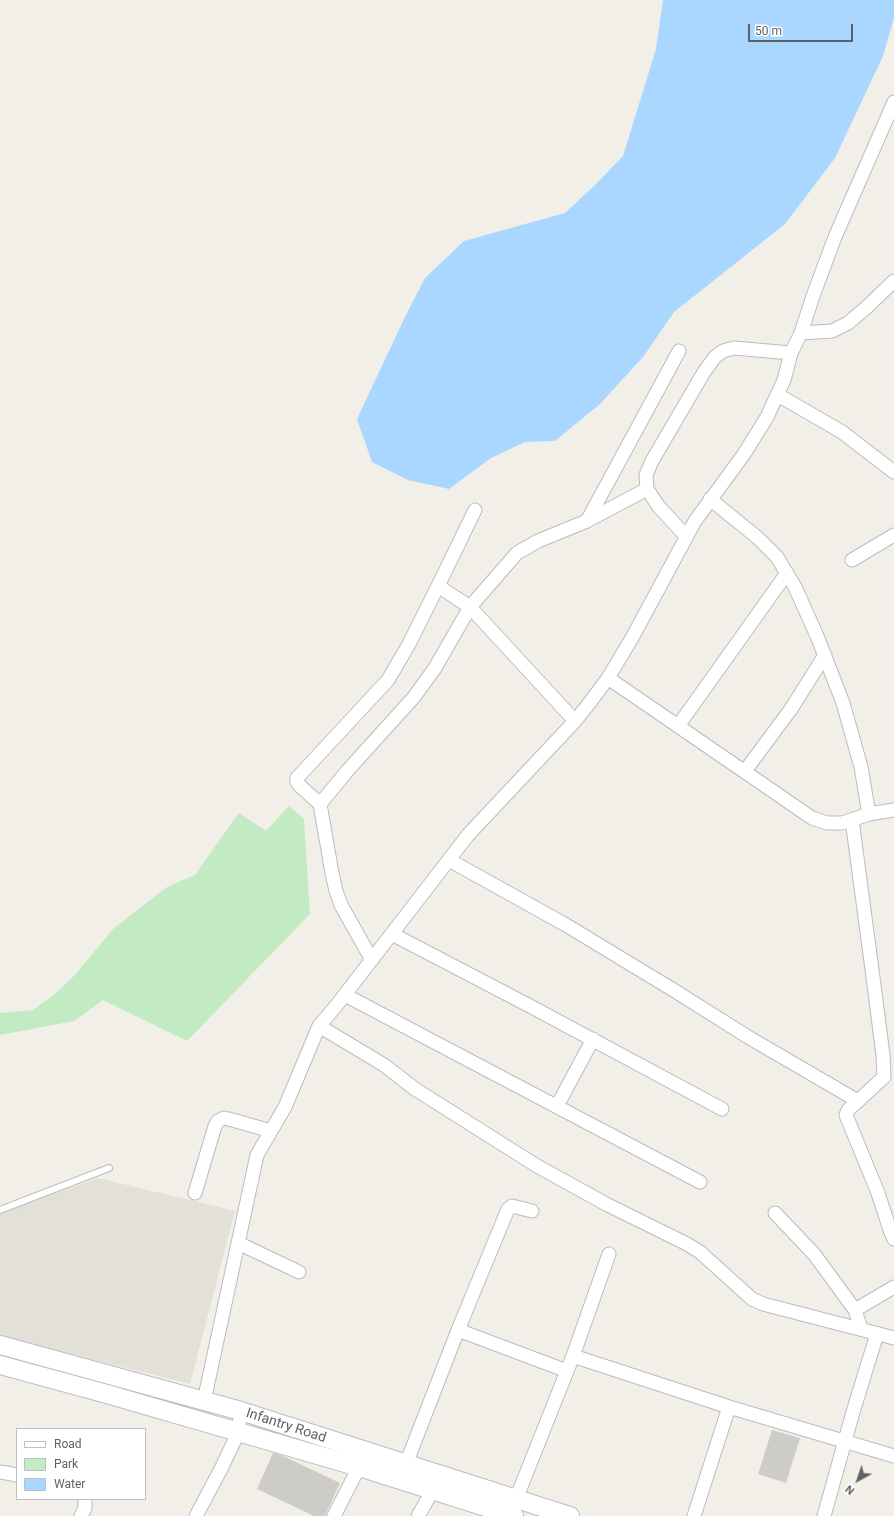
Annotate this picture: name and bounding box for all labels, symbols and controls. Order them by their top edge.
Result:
scale bar [750,16,855,42]
text: 50 m [755,24,782,38]
street label: Infantry Road [244,1405,328,1447]
legend [16,1428,146,1500]
text: Road [54,1437,82,1451]
text: Park [54,1457,78,1471]
north arrow [838,1460,878,1500]
text: Water [54,1477,85,1491]
text: N [843,1482,857,1497]

